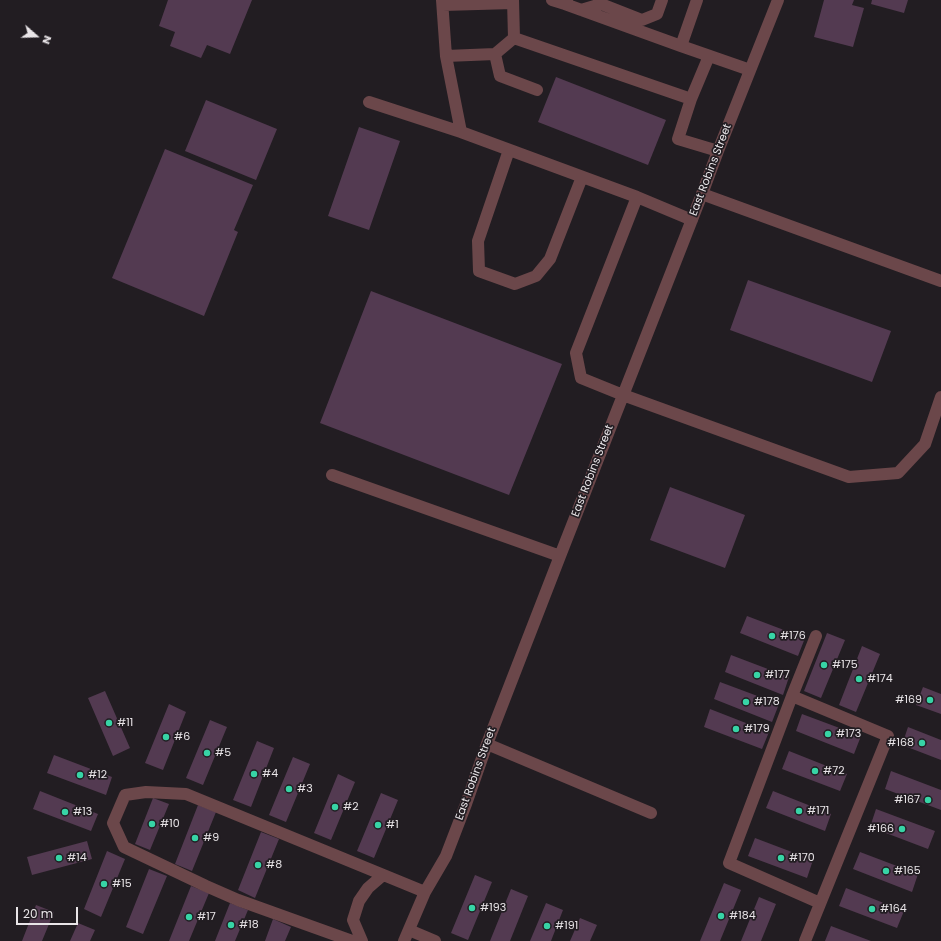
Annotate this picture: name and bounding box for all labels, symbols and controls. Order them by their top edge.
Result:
north arrow [16,16,56,56]
text: N [38,33,56,47]
street label: East Robins Street [687,122,735,218]
street label: East Robins Street [569,423,617,519]
place label: #176 [780,629,806,643]
marker: #176 [767,631,777,641]
place label: #175 [832,658,858,672]
marker: #175 [819,660,829,670]
place label: #177 [765,668,790,682]
marker: #177 [752,670,762,680]
place label: #174 [867,672,893,686]
marker: #174 [854,674,864,684]
place label: #169 [895,693,922,707]
place label: #178 [754,695,780,709]
marker: #169 [925,695,935,705]
marker: #178 [741,697,751,707]
place label: #11 [117,716,133,730]
marker: #11 [104,718,114,728]
place label: #179 [744,722,770,736]
marker: #179 [731,724,741,734]
street label: East Robins Street [453,726,499,822]
place label: #173 [836,727,861,741]
marker: #173 [823,729,833,739]
place label: #6 [174,730,190,744]
marker: #6 [161,732,171,742]
place label: #168 [887,736,914,750]
marker: #168 [917,738,927,748]
place label: #5 [215,746,231,760]
marker: #5 [202,748,212,758]
place label: #72 [823,764,845,778]
marker: #72 [810,766,820,776]
place label: #4 [262,767,278,781]
place label: #12 [88,768,107,782]
marker: #4 [249,769,259,779]
marker: #12 [75,770,85,780]
place label: #3 [297,782,313,796]
marker: #3 [284,784,294,794]
place label: #167 [894,793,920,807]
marker: #167 [923,795,933,805]
place label: #2 [343,800,359,814]
marker: #2 [330,802,340,812]
place label: #171 [807,804,829,818]
place label: #13 [73,805,92,819]
marker: #171 [794,806,804,816]
marker: #13 [60,807,70,817]
place label: #10 [160,817,180,831]
place label: #1 [386,818,399,832]
marker: #10 [147,819,157,829]
marker: #1 [373,820,383,830]
place label: #166 [867,822,894,836]
marker: #166 [897,824,907,834]
place label: #9 [203,831,219,845]
marker: #9 [190,833,200,843]
place label: #14 [67,851,87,865]
place label: #170 [789,851,815,865]
marker: #14 [54,853,64,863]
marker: #170 [776,853,786,863]
place label: #8 [266,858,282,872]
marker: #8 [253,860,263,870]
place label: #165 [894,864,921,878]
marker: #165 [881,866,891,876]
place label: #15 [112,877,132,891]
marker: #15 [99,879,109,889]
scale bar [18,899,80,925]
place label: #193 [480,901,506,915]
place label: #164 [880,902,907,916]
marker: #193 [467,903,477,913]
marker: #164 [867,904,877,914]
text: 20 m [23,905,53,922]
place label: #184 [729,909,756,923]
place label: #17 [197,910,216,924]
marker: #184 [716,911,726,921]
marker: #17 [184,912,194,922]
place label: #18 [239,918,259,932]
place label: #191 [555,919,578,933]
marker: #18 [226,920,236,930]
marker: #191 [542,921,552,931]

